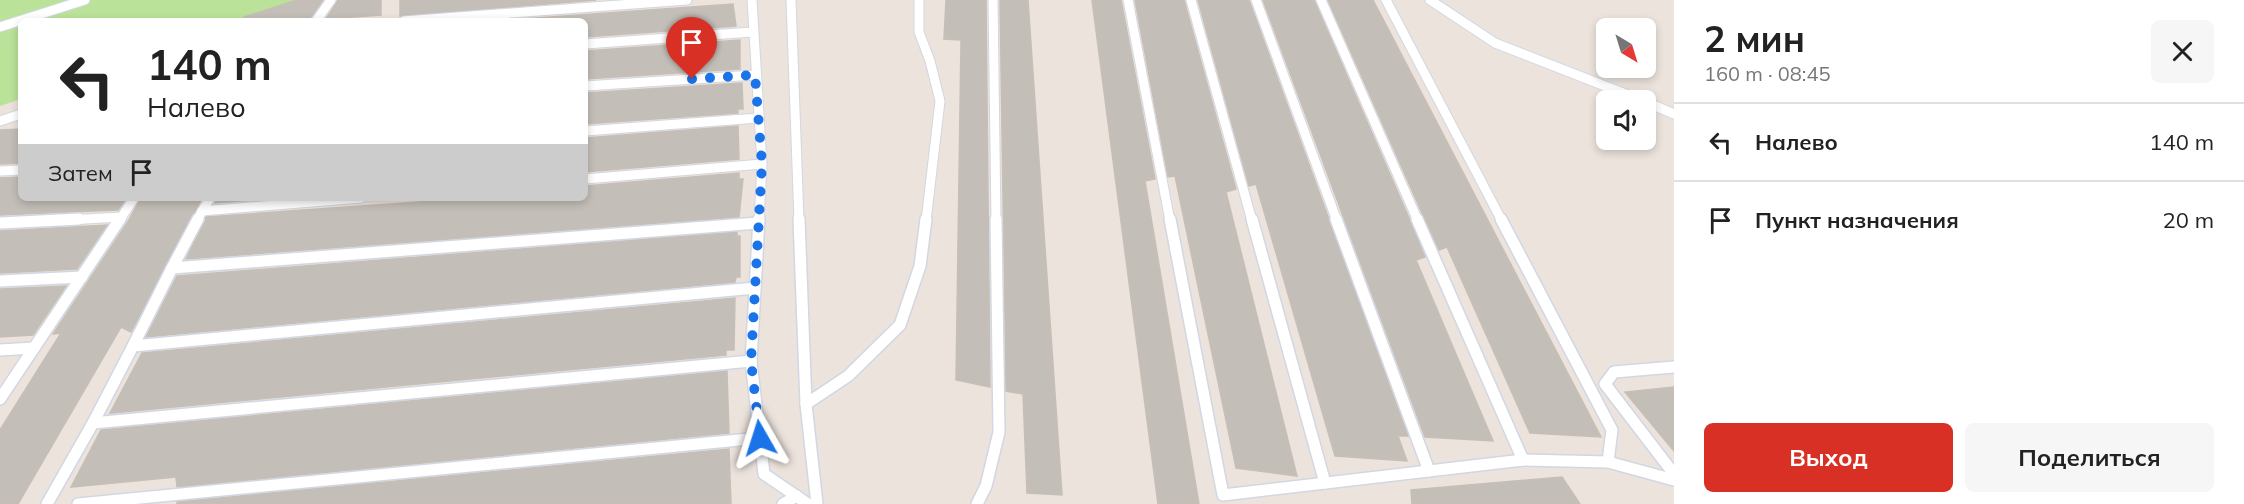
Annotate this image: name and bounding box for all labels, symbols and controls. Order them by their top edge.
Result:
text: 2 мин [1704,16,1805,61]
pin [666,17,717,79]
north arrow [1596,18,1656,78]
map controls [1596,18,1656,150]
button: close [2151,20,2214,83]
icon: arrive [675,26,708,59]
text: 140 m [147,38,272,91]
icon: left [48,42,126,120]
text: 160 m · 08:45 [1704,61,1830,86]
text: Налево [147,90,246,124]
button: sound [1596,90,1656,150]
icon: left [1704,126,1737,159]
text: Налево [1755,128,1838,156]
text: 140 m [2149,128,2214,156]
icon: arrive [125,156,158,189]
text: Затем [48,159,113,187]
icon: arrive [1704,204,1737,237]
text: Пункт назначения [1755,206,1959,234]
text: 20 m [2163,206,2214,234]
position arrow [728,406,792,470]
button: Выход [1704,423,1953,492]
button: Поделиться [1965,423,2214,492]

